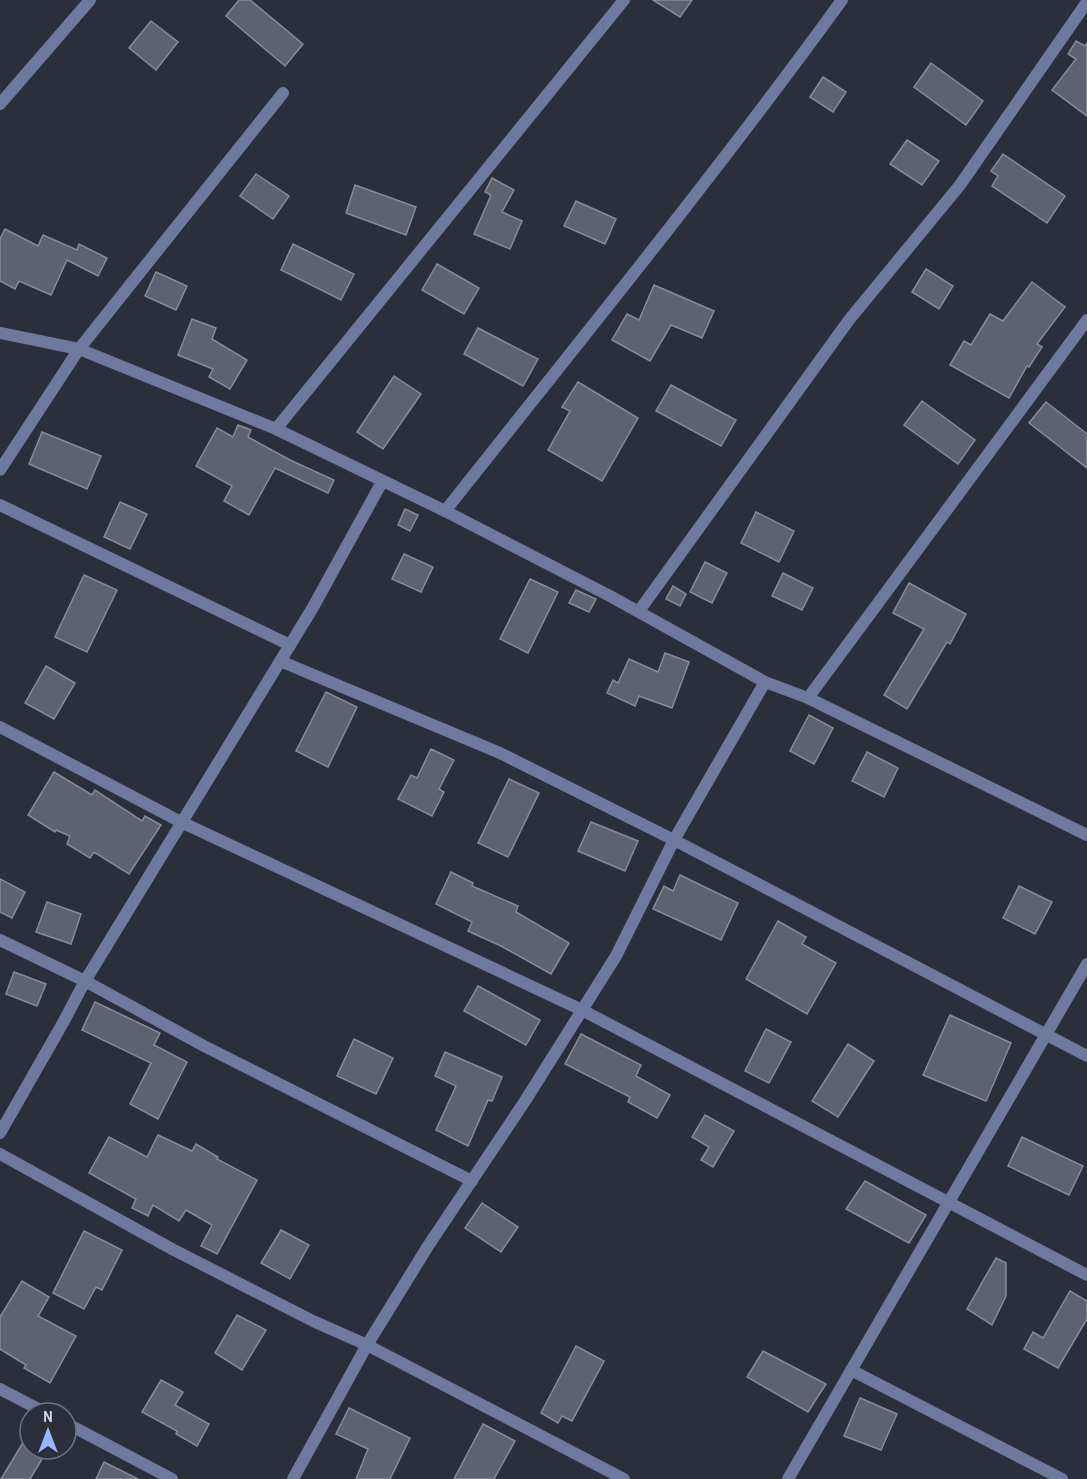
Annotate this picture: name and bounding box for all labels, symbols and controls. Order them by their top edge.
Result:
north arrow [18,1401,78,1461]
text: N [43,1405,53,1427]

